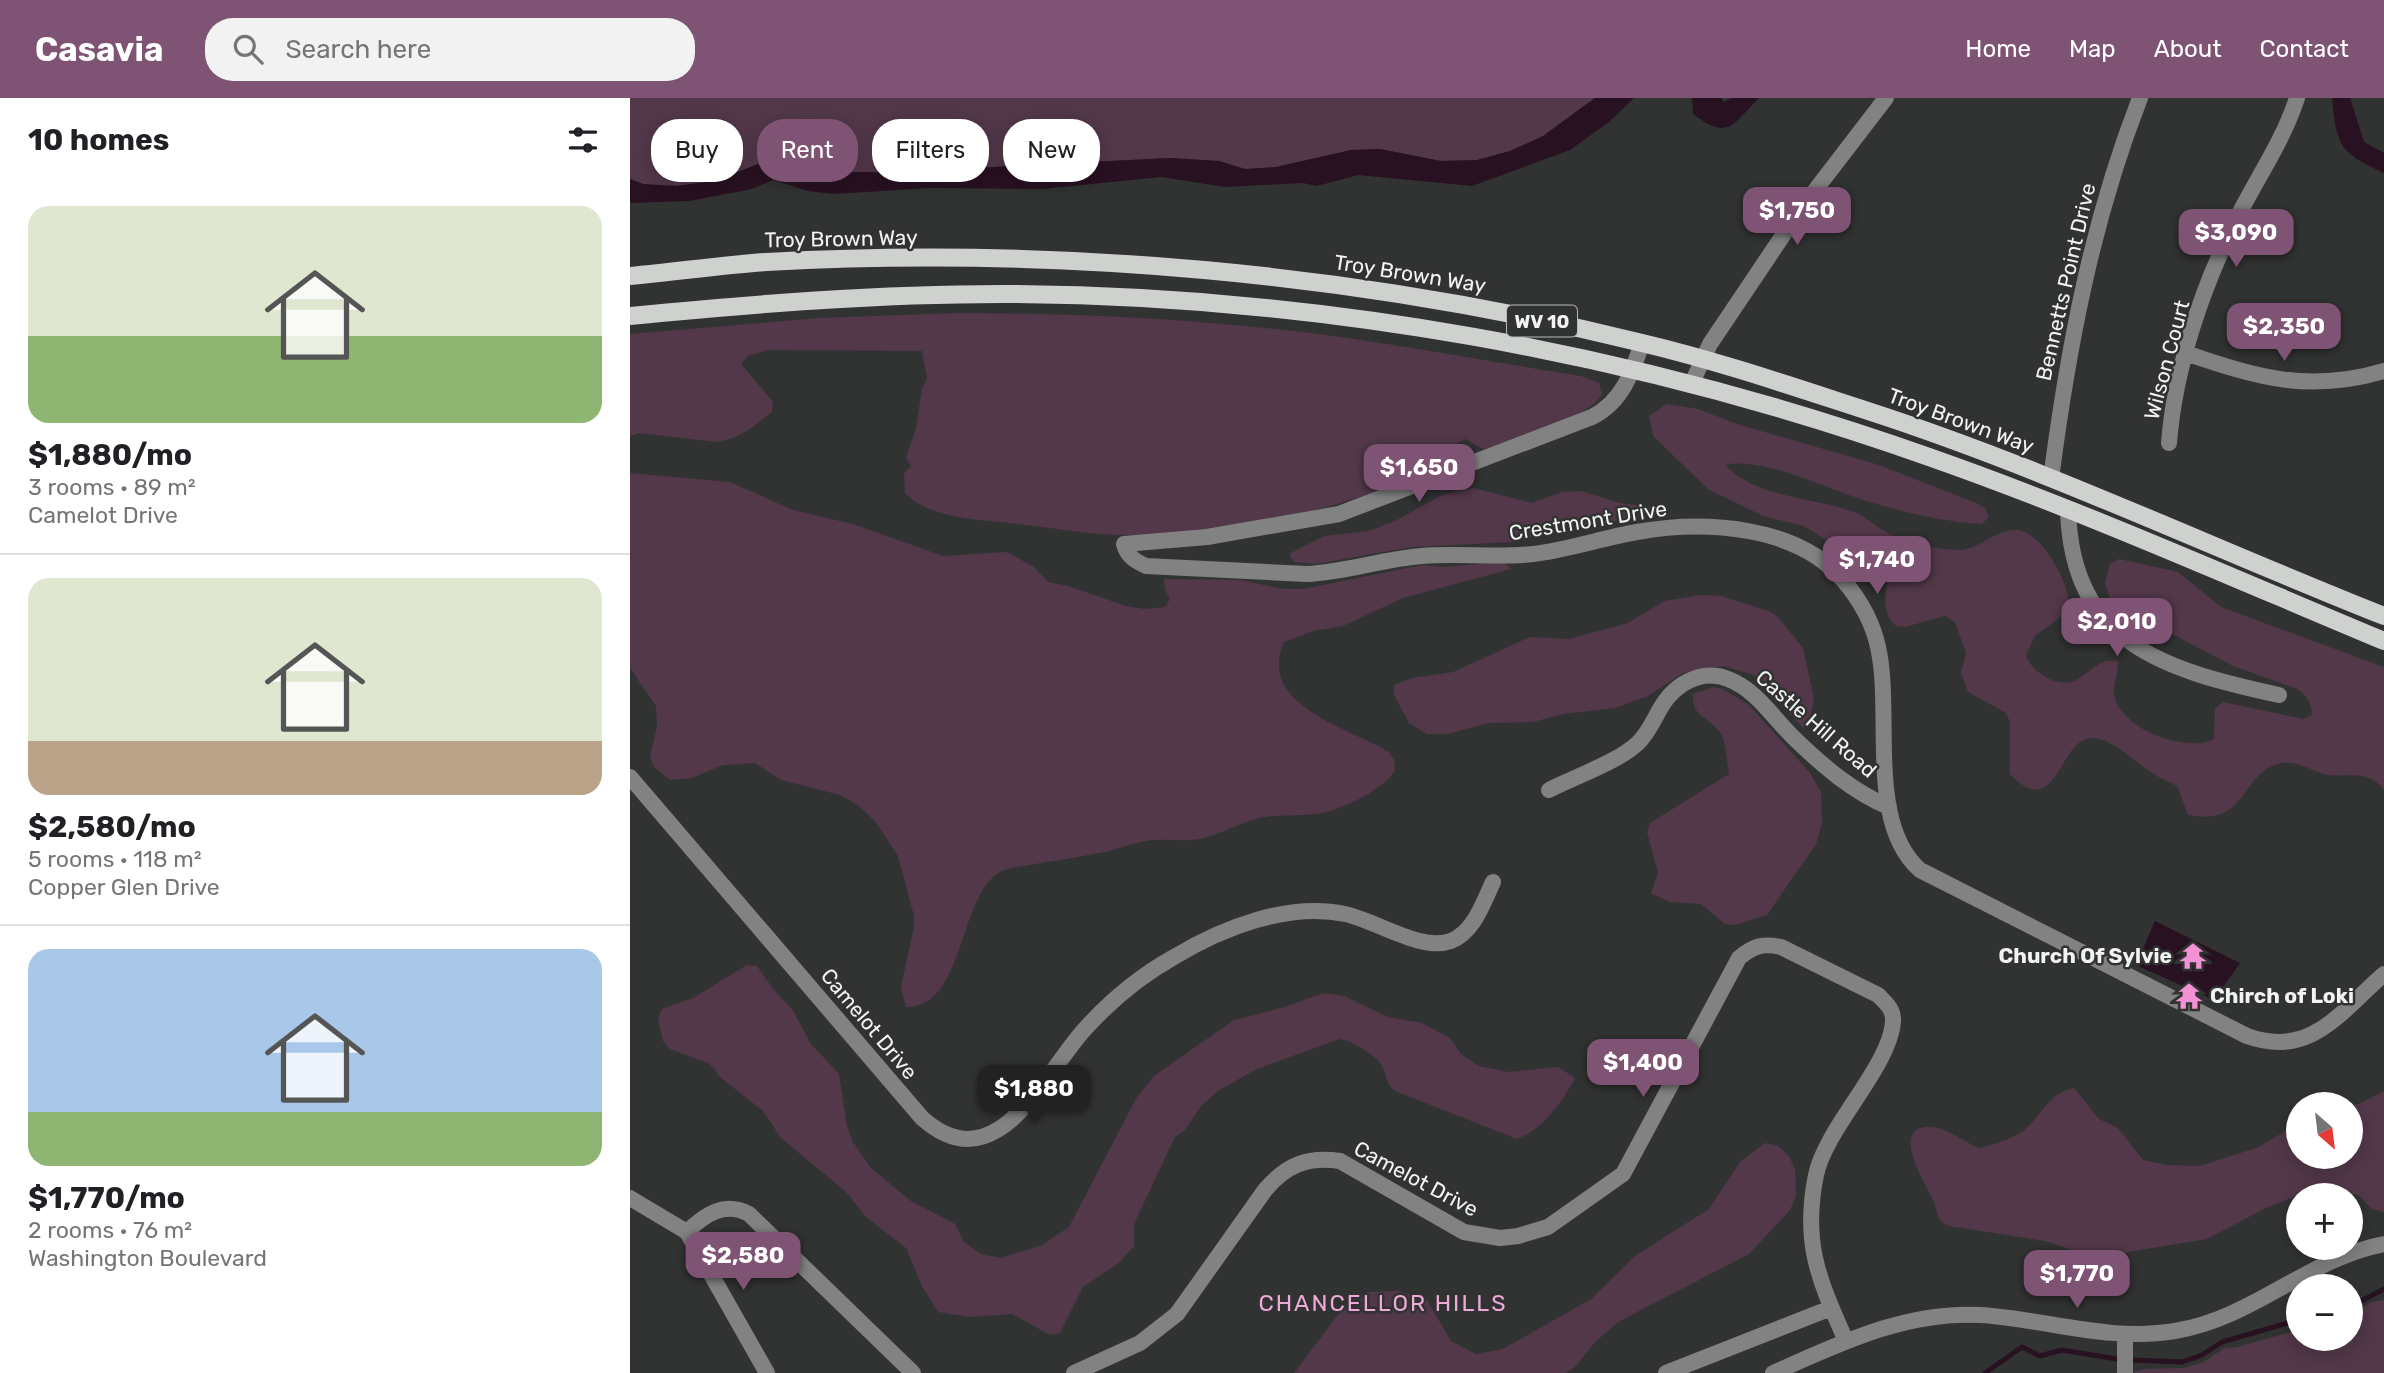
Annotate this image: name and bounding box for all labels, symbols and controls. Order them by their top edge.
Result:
search box [205,18,695,81]
text: Casavia [35,30,163,69]
icon: search [229,30,267,68]
text: Search here [285,34,431,65]
text: Home [1965,35,2031,63]
text: Map [2069,35,2116,63]
text: About [2154,35,2222,63]
text: Contact [2260,35,2349,63]
chip: Buy [651,119,743,182]
chip: Rent [757,119,858,182]
chip: Filters [872,119,989,182]
chip: New [1003,119,1100,182]
icon: filters [564,121,602,159]
text: 10 homes [28,122,169,158]
street label: Bennetts Point Drive [2031,181,2100,383]
pin: $1,750 [1740,188,1854,247]
text: $1,750 [1759,196,1835,224]
pin: $3,090 [2179,209,2293,269]
text: $3,090 [2195,218,2277,246]
street label: Troy Brown Way [764,225,918,252]
street label: Troy Brown Way [1332,249,1488,298]
icon: home [252,252,378,378]
street label: Wilson Court [2139,297,2194,422]
pin: $2,350 [2227,303,2341,363]
road number: WV 10 [1507,306,1577,336]
text: $2,350 [2243,312,2325,340]
street label: Troy Brown Way [1885,383,2038,459]
text: $1,880/mo [28,437,192,473]
pin: $1,650 [1362,444,1476,504]
text: $1,650 [1380,453,1458,481]
text: 3 rooms · 89 m² [28,473,196,501]
street label: Crestmont Drive [1507,496,1669,545]
text: Camelot Drive [28,501,178,529]
pin: $1,740 [1820,536,1934,596]
text: $1,740 [1839,545,1915,573]
pin: $2,010 [2060,598,2174,658]
text: $2,010 [2077,607,2157,635]
icon: home [252,624,378,750]
street label: Castle Hill Road [1751,664,1882,783]
text: $2,580/mo [28,809,196,845]
text: 5 rooms · 118 m² [28,845,202,873]
text: Copper Glen Drive [28,873,220,901]
temple icon: Church Of Sylvie [2178,941,2208,971]
place label: Church Of Sylvie [1999,943,2172,968]
street label: Camelot Drive [816,963,923,1084]
temple icon: Chirch of Loki [2174,981,2204,1011]
place label: Chirch of Loki [2210,983,2354,1008]
icon: home [252,995,378,1121]
pin: $1,400 [1586,1040,1700,1099]
text: $1,400 [1603,1048,1683,1076]
pin: $1,880 [977,1066,1091,1125]
text: $1,880 [994,1074,1074,1102]
north arrow [2286,1092,2362,1169]
map controls [2286,1092,2363,1351]
street label: Camelot Drive [1350,1135,1483,1222]
text: $1,770/mo [28,1180,185,1216]
button: + [2286,1183,2363,1260]
text: 2 rooms · 76 m² [28,1216,192,1244]
pin: $2,580 [686,1232,800,1292]
text: $2,580 [702,1241,784,1269]
text: Washington Boulevard [28,1244,267,1272]
pin: $1,770 [2020,1250,2134,1310]
text: $1,770 [2040,1259,2114,1287]
button: − [2286,1274,2363,1351]
district label: CHANCELLOR HILLS [1258,1289,1508,1317]

